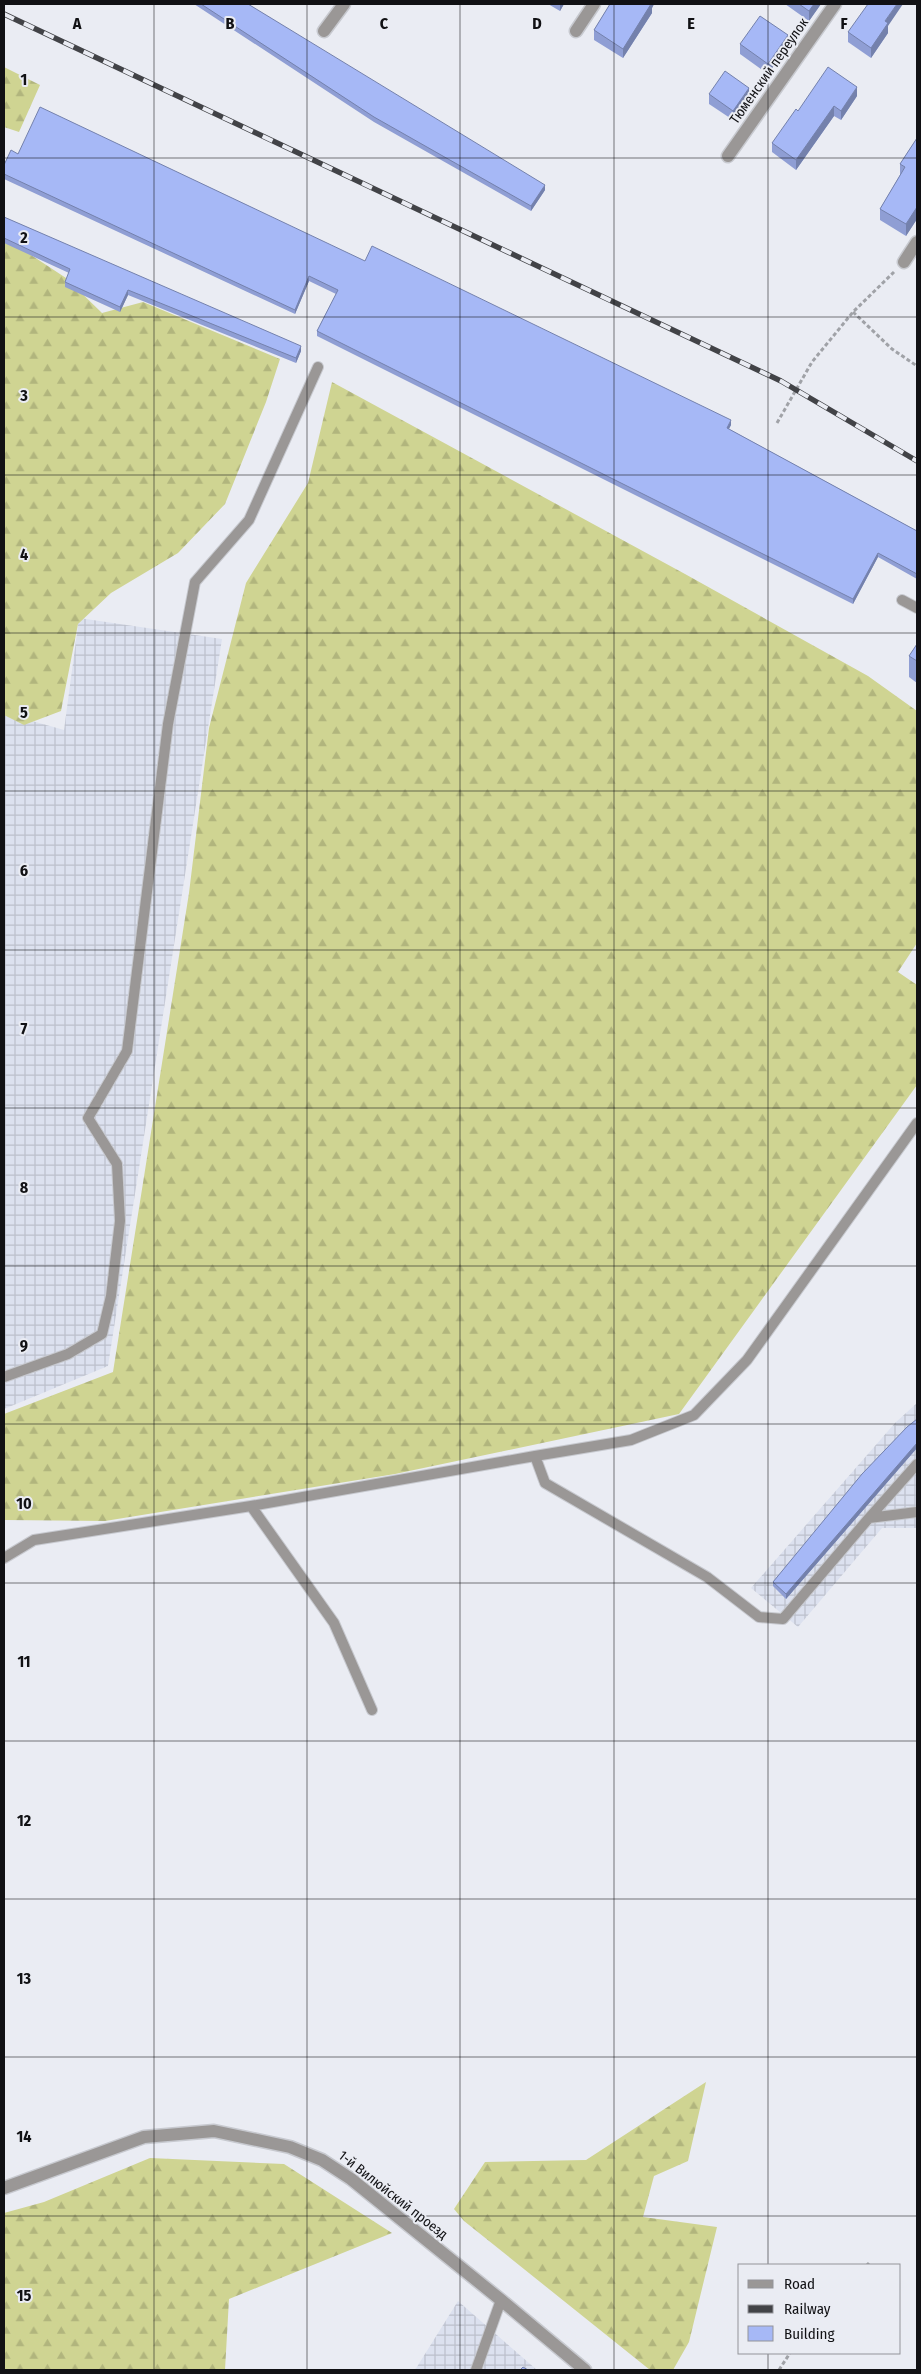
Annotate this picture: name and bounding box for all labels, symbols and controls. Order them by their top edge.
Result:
text: A [72,14,82,33]
text: B [226,14,235,33]
text: C [380,14,389,33]
text: D [532,14,542,33]
text: E [687,14,695,33]
street label: Тюменский переулок [726,14,812,127]
text: F [840,14,848,33]
text: 1 [21,70,27,89]
text: 2 [19,228,28,247]
text: 3 [19,386,28,405]
text: 4 [20,545,28,564]
text: 5 [20,703,28,722]
text: 6 [20,861,28,880]
text: 7 [21,1019,28,1038]
text: 8 [20,1178,29,1197]
text: 9 [20,1336,28,1355]
text: 10 [16,1494,32,1513]
text: 11 [17,1652,31,1671]
text: 12 [17,1811,32,1830]
text: 13 [17,1969,32,1988]
text: 14 [17,2127,32,2146]
street label: 1-й Вилюйский проезд [335,2147,451,2243]
legend [738,2264,901,2354]
text: Road [784,2275,815,2293]
text: 15 [17,2286,31,2305]
text: Railway [784,2300,831,2318]
text: Building [784,2325,835,2343]

